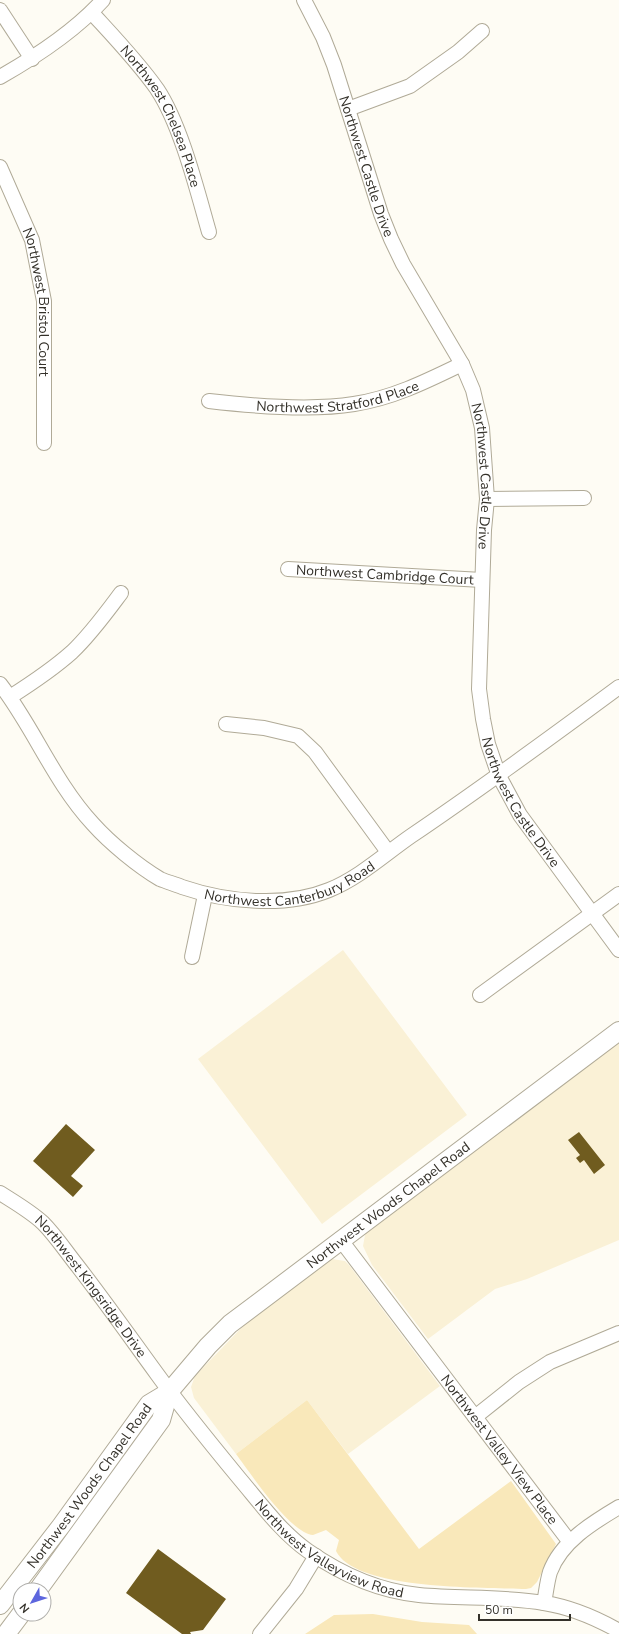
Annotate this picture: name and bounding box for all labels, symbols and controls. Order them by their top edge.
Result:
street label: Northwest Chelsea Place [116,41,205,190]
street label: Northwest Castle Drive [334,93,398,240]
street label: Northwest Bristol Court [18,225,53,376]
street label: Northwest Stratford Place [256,376,422,417]
street label: Northwest Castle Drive [466,401,496,550]
street label: Northwest Cambridge Court [295,560,474,590]
street label: Northwest Castle Drive [477,736,564,871]
street label: Northwest Canterbury Road [202,857,379,911]
street label: Northwest Woods Chapel Road [303,1137,474,1273]
street label: Northwest Kingsridge Drive [31,1211,151,1362]
street label: Northwest Valley View Place [436,1371,562,1528]
street label: Northwest Woods Chapel Road [23,1400,156,1572]
street label: Northwest Valleyview Road [250,1495,405,1603]
north arrow [12,1582,52,1622]
scale bar [479,1596,570,1622]
text: N [16,1600,33,1616]
text: 50 m [485,1602,513,1618]

